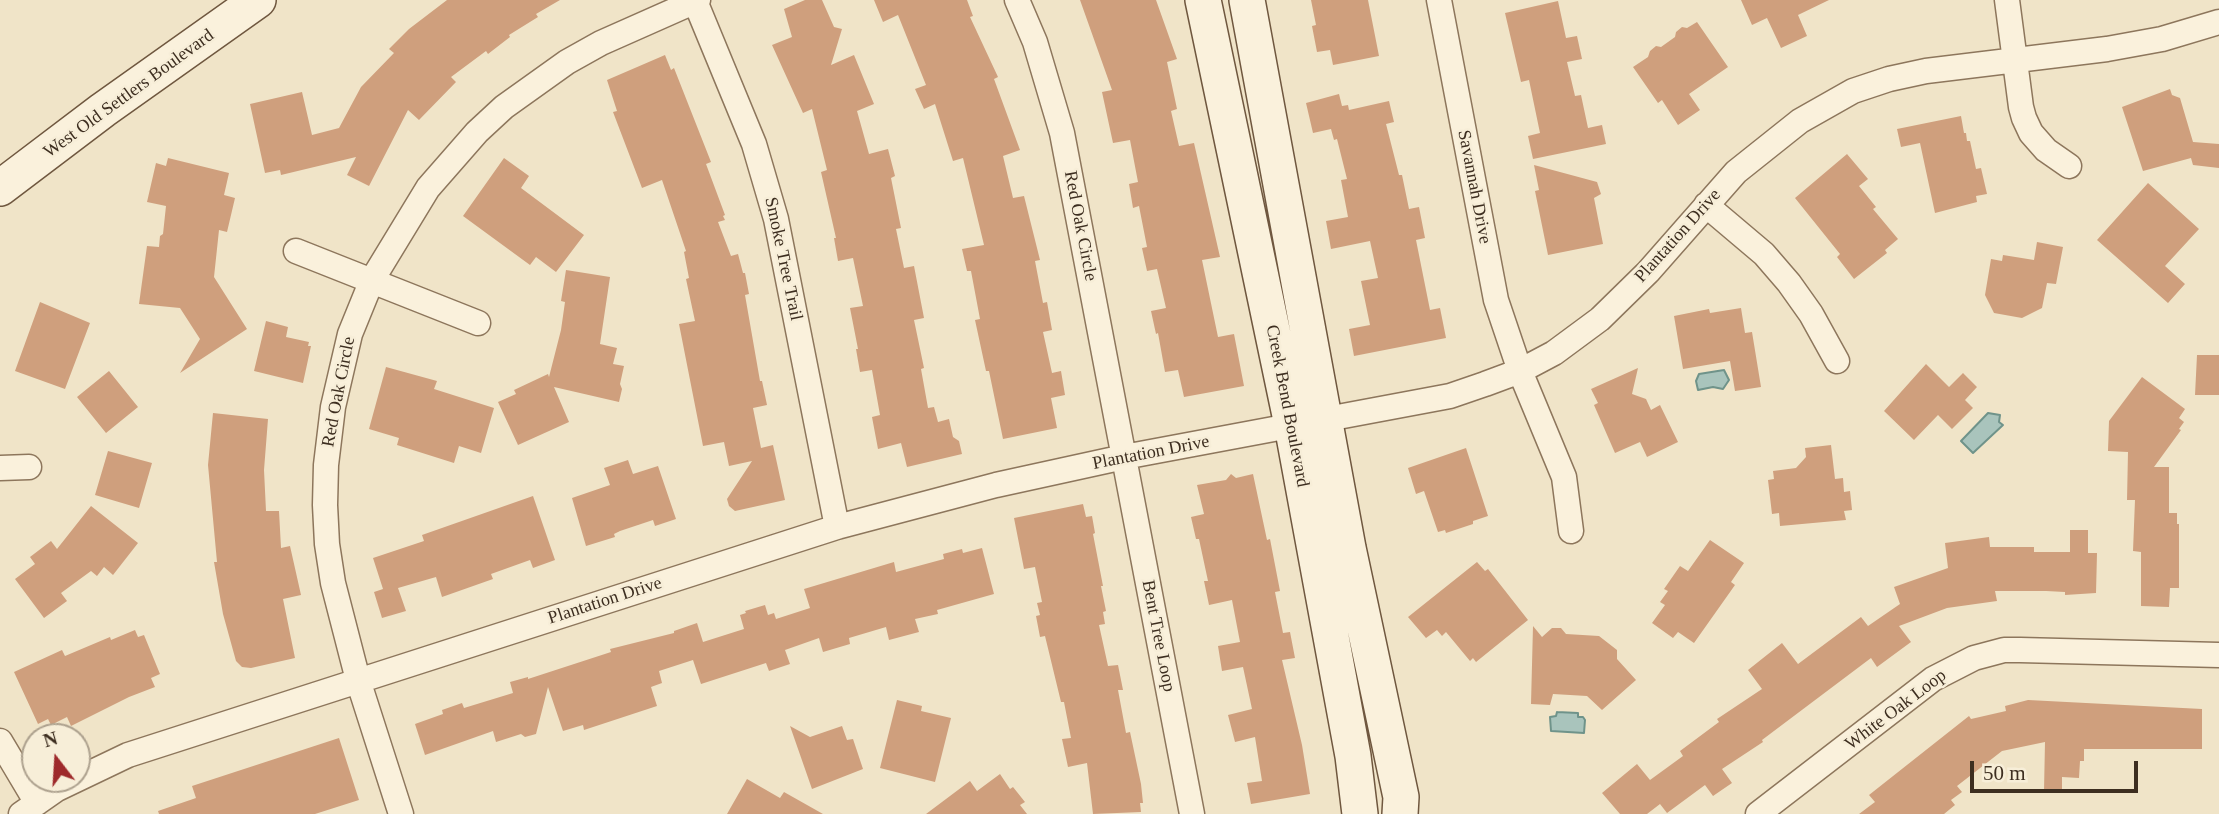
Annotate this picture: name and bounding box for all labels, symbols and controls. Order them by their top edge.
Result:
street label: West Old Settlers Boulevard [40,25,218,163]
street label: Savannah Drive [1452,128,1496,246]
street label: Red Oak Circle [1059,169,1101,283]
street label: Plantation Drive [1630,185,1726,287]
street label: Smoke Tree Trail [759,195,807,323]
street label: Creek Bend Boulevard [1261,323,1313,489]
street label: Red Oak Circle [318,335,360,449]
street label: Plantation Drive [1091,431,1211,475]
street label: Plantation Drive [545,572,665,630]
street label: Bent Tree Loop [1137,578,1179,694]
street label: White Oak Loop [1841,665,1951,755]
north arrow [21,723,91,793]
text: N [41,727,60,751]
scale bar [1974,748,2142,792]
text: 50 m [1983,761,2026,785]

